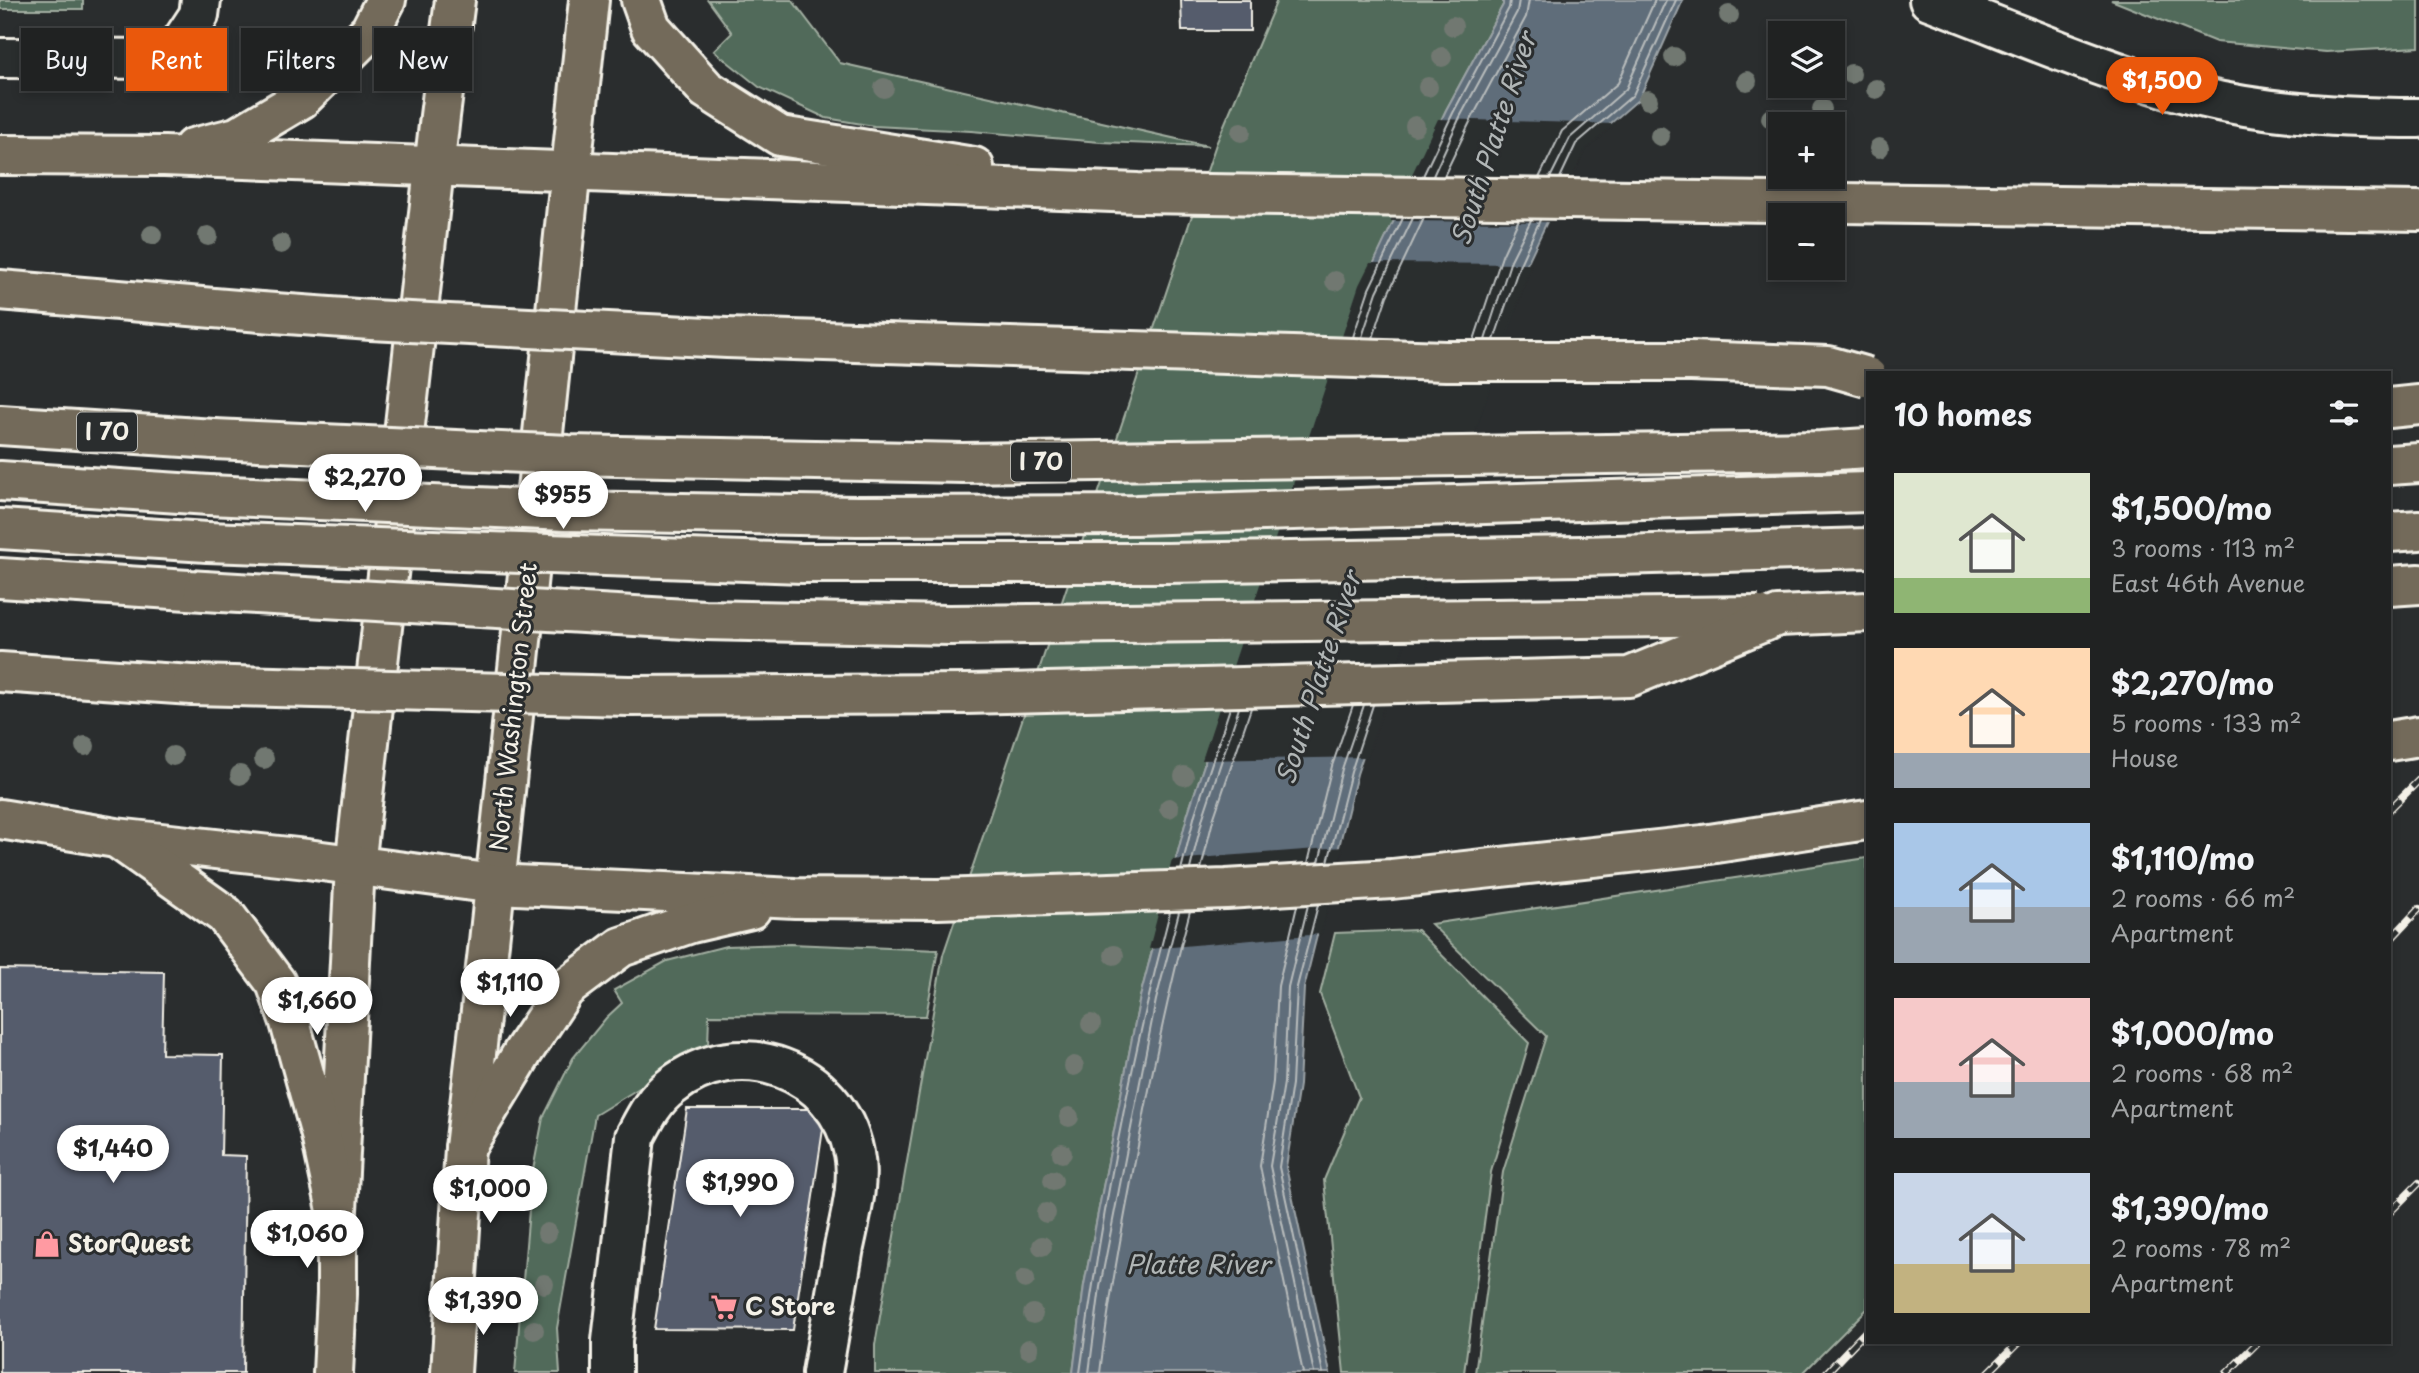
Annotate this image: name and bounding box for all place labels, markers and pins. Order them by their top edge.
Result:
pin: $1,500 [2105,58,2219,117]
pin: $2,270 [308,454,422,514]
pin: $955 [522,472,604,531]
pin: $1,110 [453,960,567,1019]
pin: $1,660 [260,978,374,1037]
pin: $1,440 [56,1126,170,1185]
pin: $1,990 [683,1160,797,1219]
pin: $1,000 [433,1166,547,1225]
pin: $1,060 [250,1210,364,1270]
place label: StorQuest [68,1224,191,1260]
shop icon: StorQuest [32,1229,62,1259]
pin: $1,390 [426,1278,540,1337]
place label: C Store [745,1287,836,1323]
supermarket icon: C Store [709,1292,739,1322]

